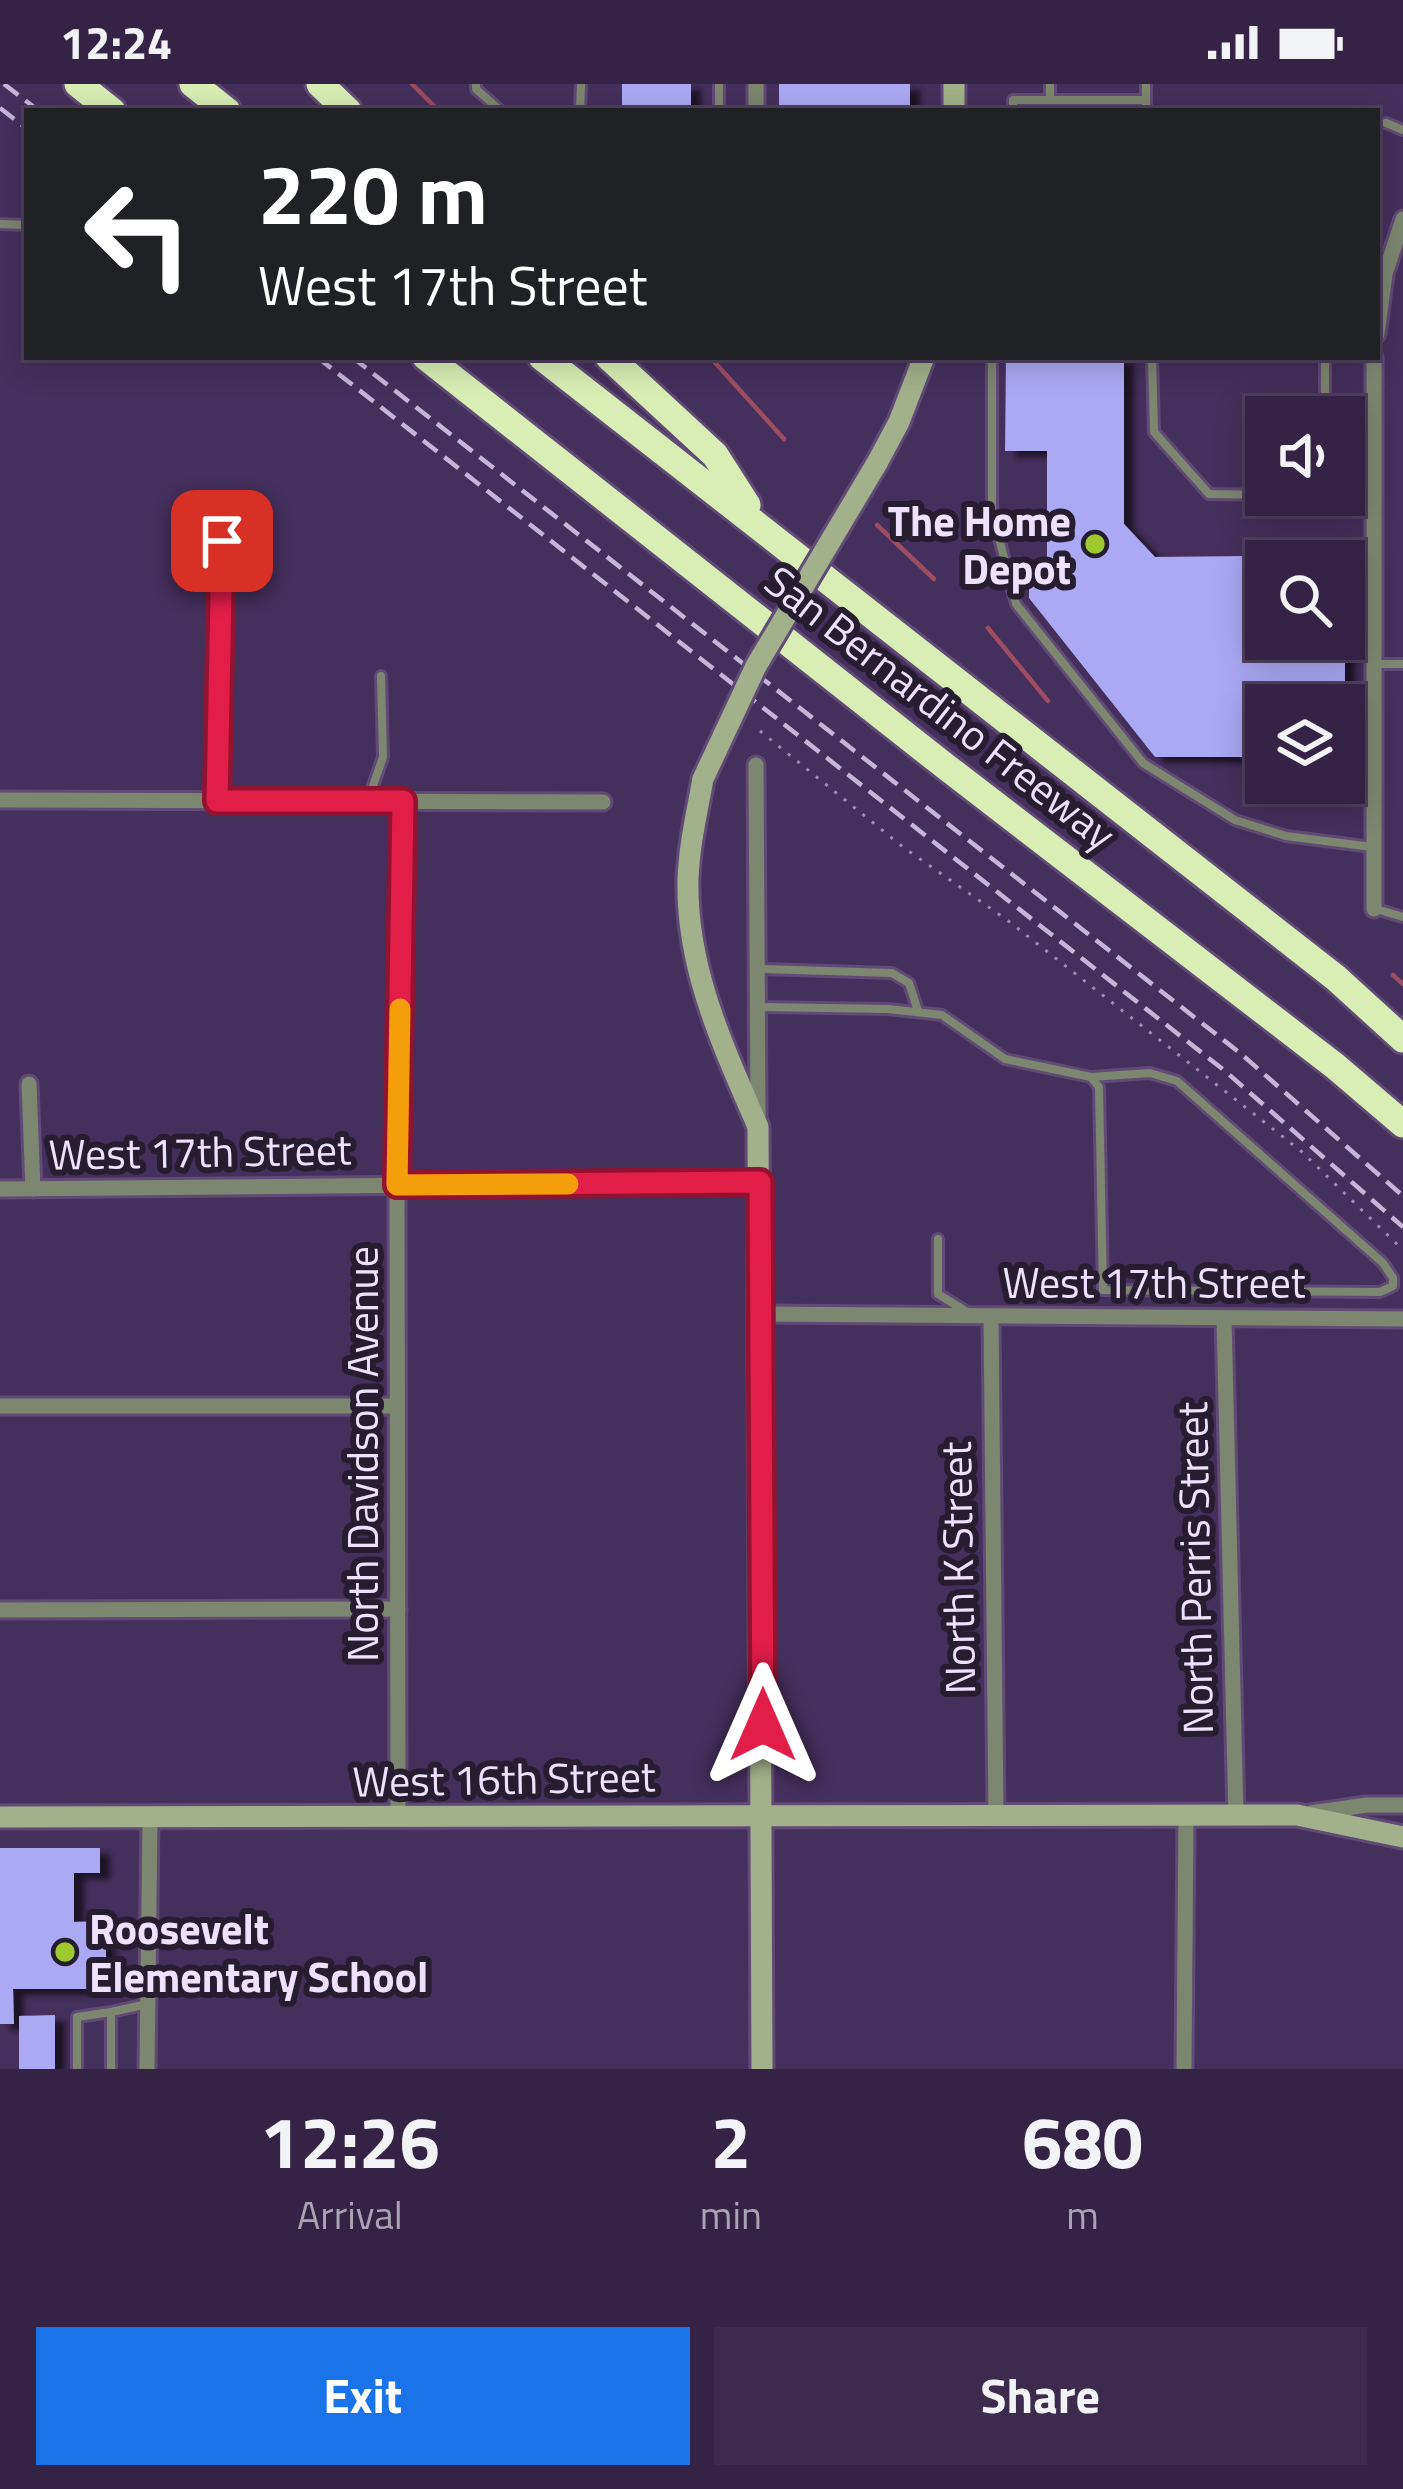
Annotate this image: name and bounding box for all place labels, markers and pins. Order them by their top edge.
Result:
place label: The Home Depot [888,488,1071,600]
pin [171,490,273,592]
marker: The Home Depot [1082,531,1108,557]
place label: Roosevelt Elementary School [89,1896,428,2008]
marker: Roosevelt Elementary School [52,1939,78,1965]

